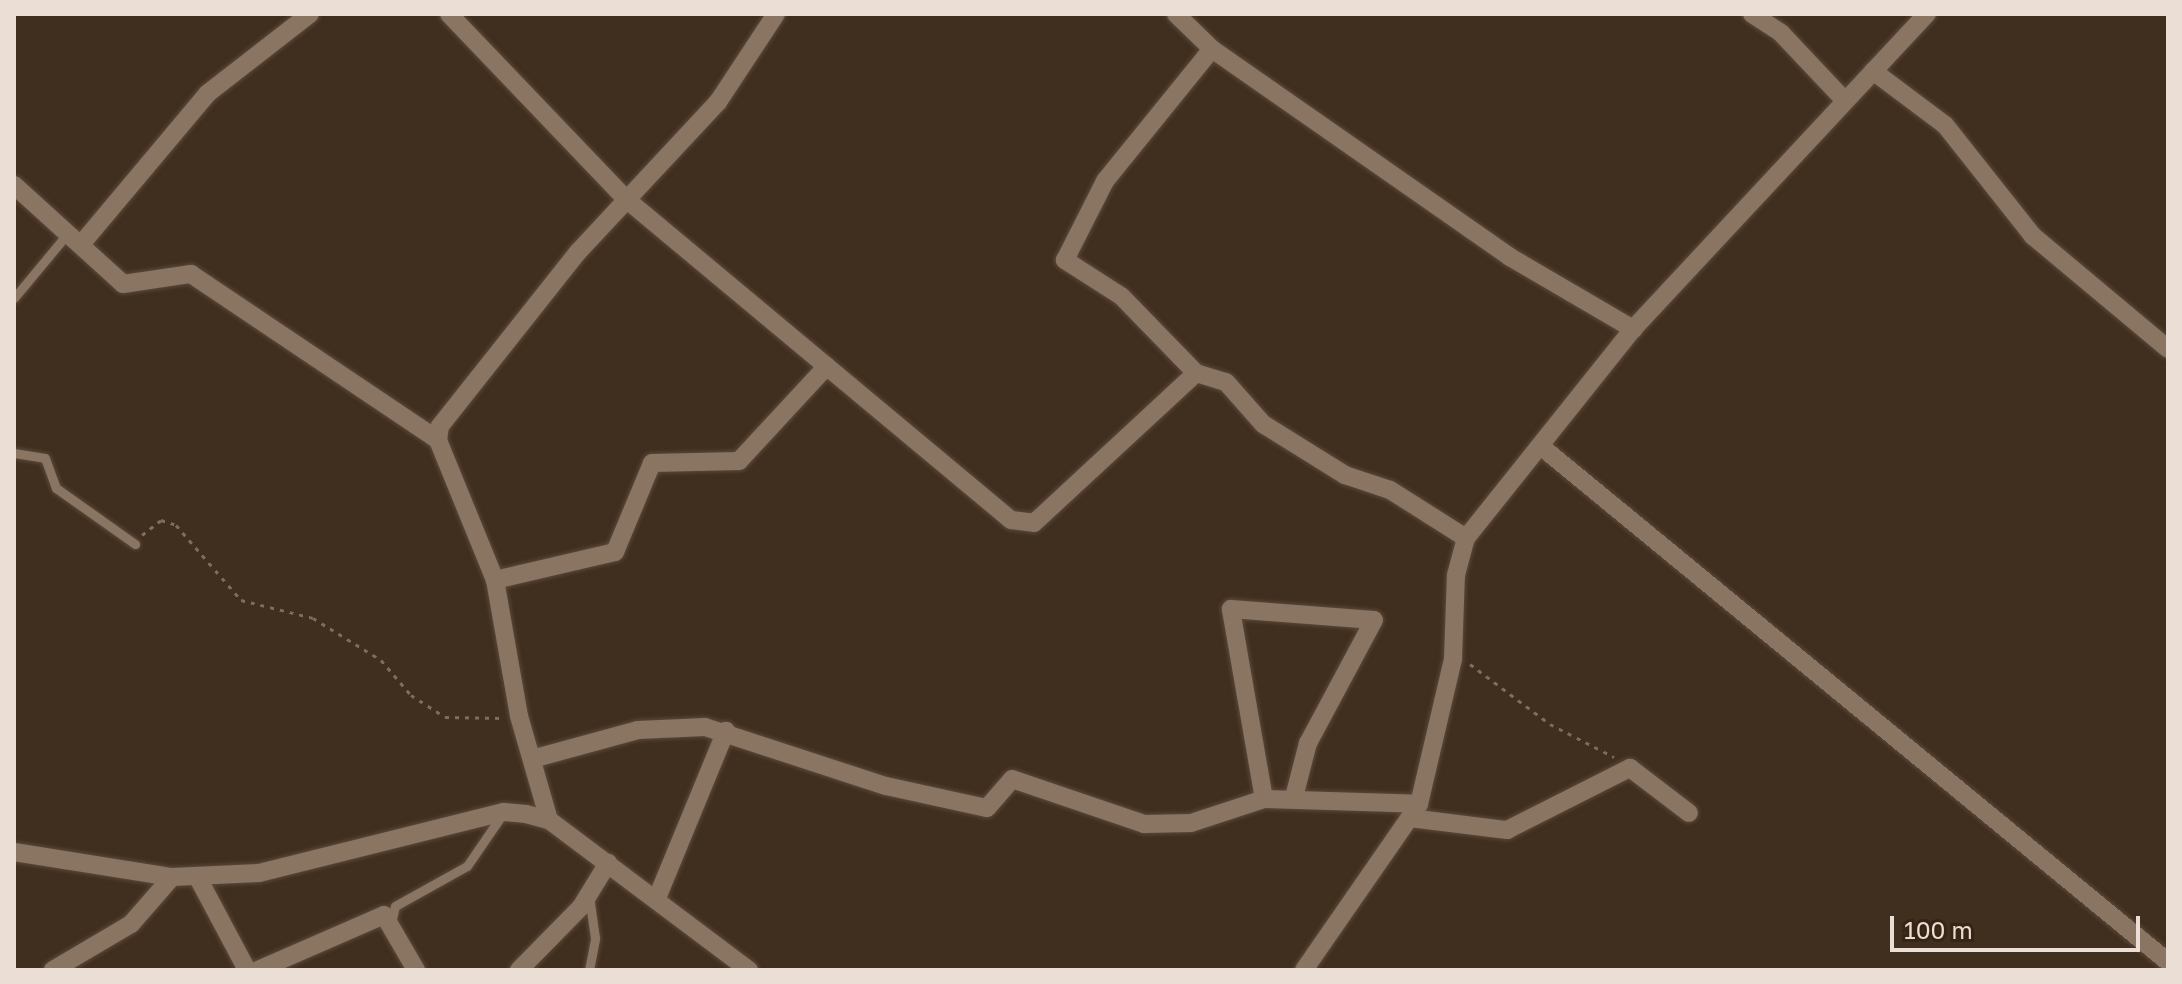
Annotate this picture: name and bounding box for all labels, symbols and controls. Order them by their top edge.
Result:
scale bar [1894,900,2144,950]
text: 100 m [1904,915,1973,944]

